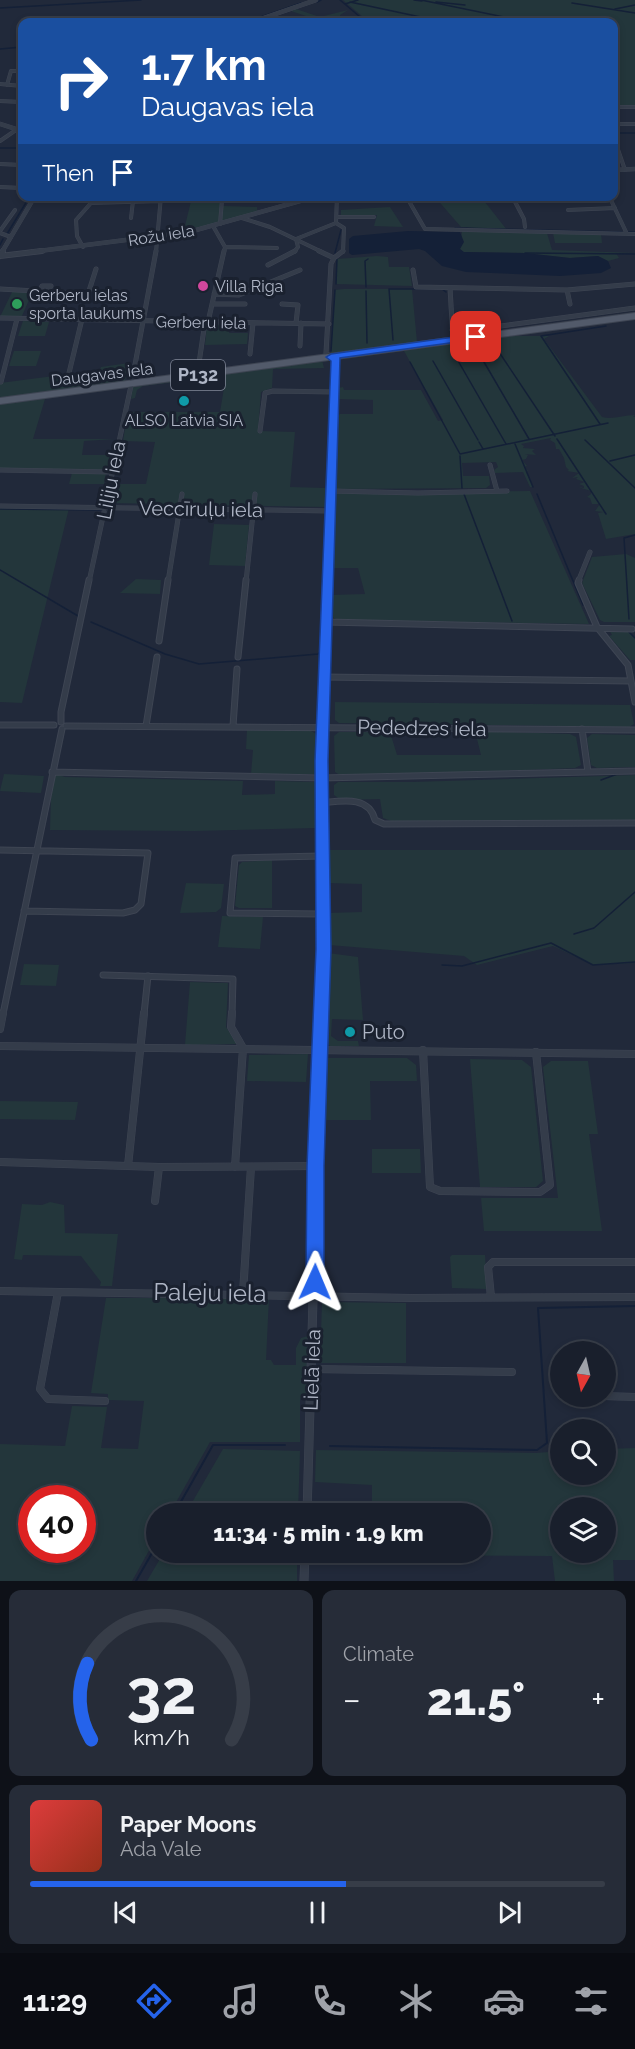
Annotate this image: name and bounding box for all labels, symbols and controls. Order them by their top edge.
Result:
text: 1.7 km [141,41,267,90]
icon: right [42,42,120,120]
text: Daugavas iela [141,91,314,122]
icon: arrive [106,156,139,189]
text: Then [42,160,94,186]
street label: Rožu iela [127,221,196,250]
place label: Villa Riga [215,277,283,296]
marker: Villa Riga [196,279,210,293]
place label: Gerberu ielas sporta laukums [29,286,143,323]
marker: Gerberu ielas sporta laukums [10,297,24,311]
pin [450,311,501,362]
street label: Gerberu iela [155,312,247,333]
icon: arrive [459,320,492,353]
street label: Daugavas iela [50,359,154,390]
road number: P132 [171,360,225,390]
marker: ALSO Latvia SIA [177,394,191,408]
place label: ALSO Latvia SIA [125,411,243,430]
street label: Liliju iela [92,439,130,521]
street label: Veccīruļu iela [139,496,263,522]
street label: Pededzes iela [357,715,487,741]
place label: Puto [362,1020,405,1044]
marker: Puto [343,1025,357,1039]
position arrow [283,1250,347,1314]
street label: Paleju iela [153,1277,267,1308]
street label: Lielā iela [299,1329,325,1411]
north arrow [550,1341,616,1407]
map controls [550,1341,616,1563]
button: search [550,1419,616,1485]
speed limit sign: 40 [18,1485,96,1563]
button: layers [550,1497,616,1563]
text: 11:34 · 5 min · 1.9 km [213,1520,424,1546]
text: Climate [343,1642,414,1666]
text: 32 [126,1655,196,1729]
text: 21.5° [427,1673,525,1726]
text: − [343,1680,361,1719]
text: + [591,1680,605,1719]
text: km/h [133,1725,189,1750]
text: Paper Moons [120,1811,256,1837]
text: Ada Vale [120,1837,202,1861]
icon: previous [109,1896,142,1929]
icon: pause [301,1896,334,1929]
icon: next [493,1896,526,1929]
icon: directions [133,1980,175,2022]
icon: music [220,1980,262,2022]
icon: phone [308,1980,350,2022]
icon: climate [395,1980,437,2022]
icon: car [483,1980,525,2022]
icon: filters [570,1980,612,2022]
text: 11:29 [23,1986,87,2017]

